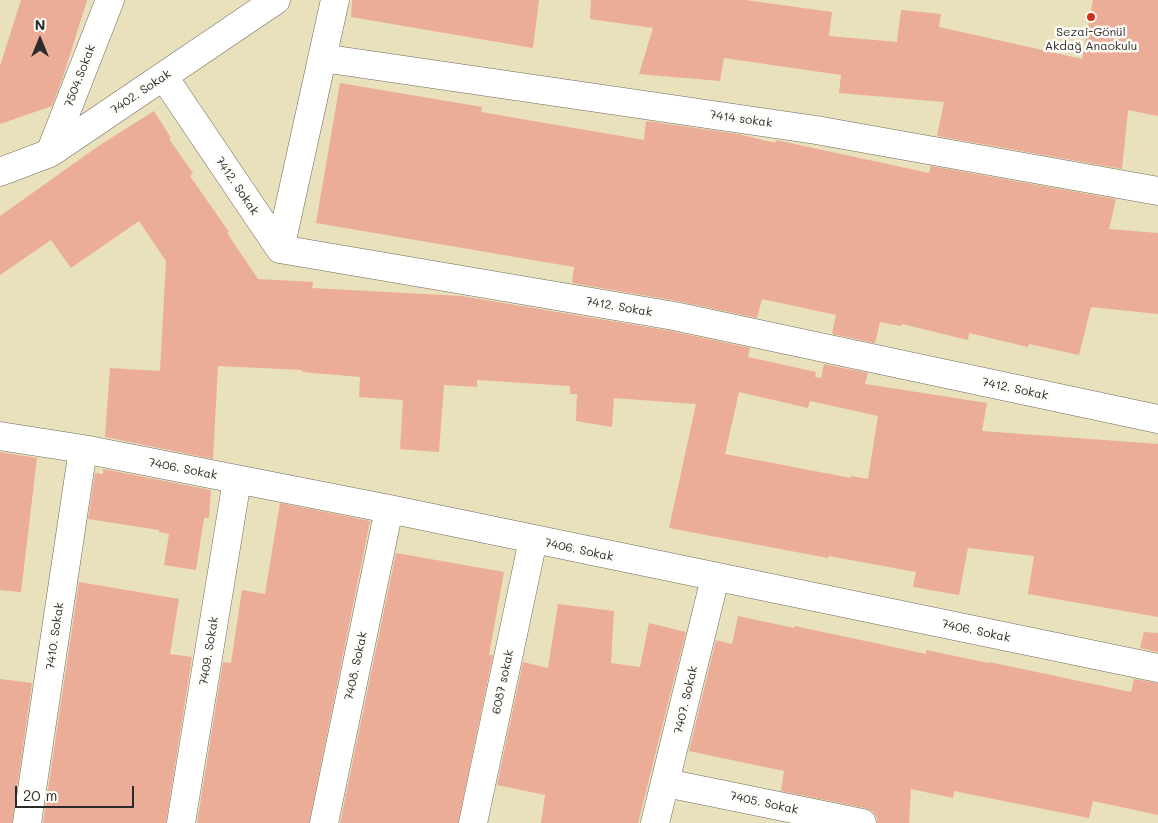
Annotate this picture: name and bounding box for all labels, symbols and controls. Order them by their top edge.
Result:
marker: Sezai-Gönül Akdağ Anaokulu [1085,11,1097,23]
north arrow [15,15,65,65]
text: N [35,15,45,34]
place label: Sezai-Gönül Akdağ Anaokulu [1045,25,1137,53]
street label: 7504.Sokak [61,43,99,109]
street label: 7402. Sokak [108,67,174,117]
street label: 7414 sokak [709,107,773,131]
street label: 7412. Sokak [212,154,262,218]
street label: 7412. Sokak [585,294,653,320]
street label: 7412. Sokak [981,375,1049,403]
street label: 7406. Sokak [147,455,219,483]
street label: 7406. Sokak [543,536,615,564]
street label: 7410. Sokak [43,601,67,671]
street label: 7409. Sokak [196,615,222,687]
street label: 7406. Sokak [940,617,1012,645]
street label: 7408. Sokak [342,630,370,702]
street label: 6087 sokak [489,648,517,716]
street label: 7407. Sokak [671,665,701,735]
scale bar [18,776,136,808]
text: 20 m [23,785,57,805]
street label: 7405. Sokak [728,789,800,817]

